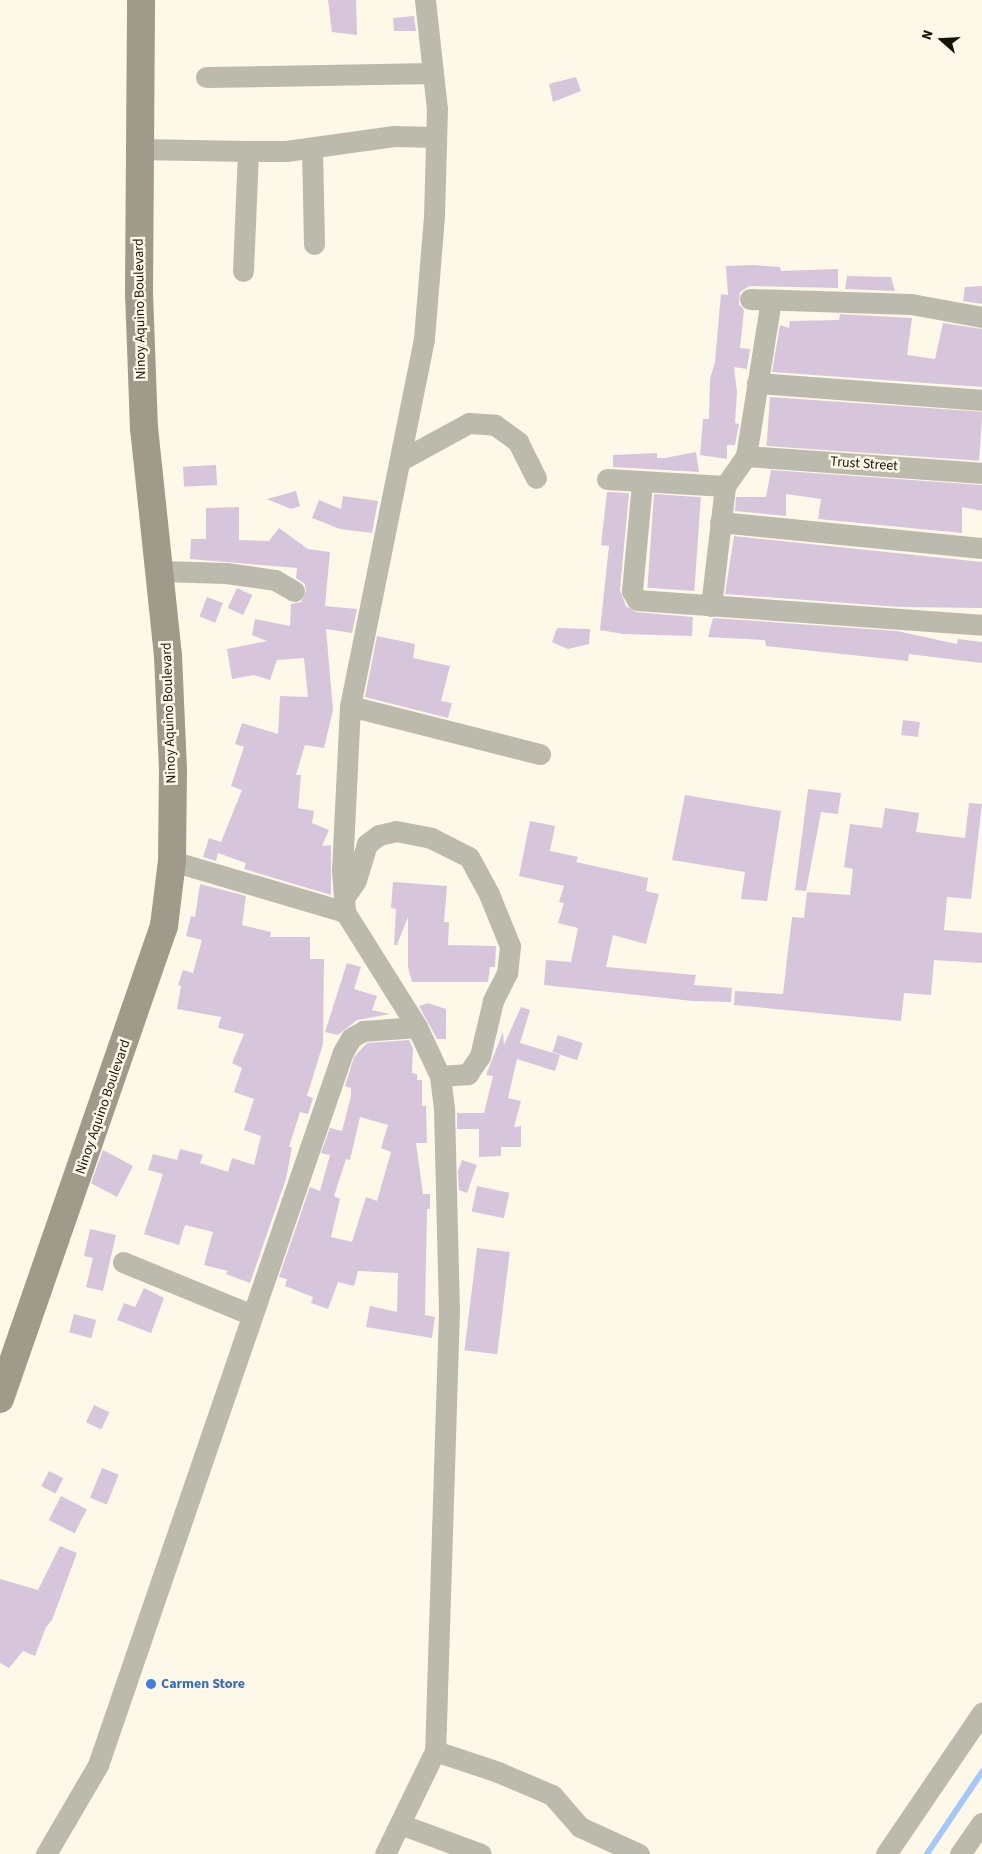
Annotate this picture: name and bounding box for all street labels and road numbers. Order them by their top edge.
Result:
street label: Ninoy Aquino Boulevard [130,238,150,380]
street label: Trust Street [830,453,898,475]
street label: Ninoy Aquino Boulevard [158,642,180,784]
street label: Ninoy Aquino Boulevard [72,1037,134,1177]

